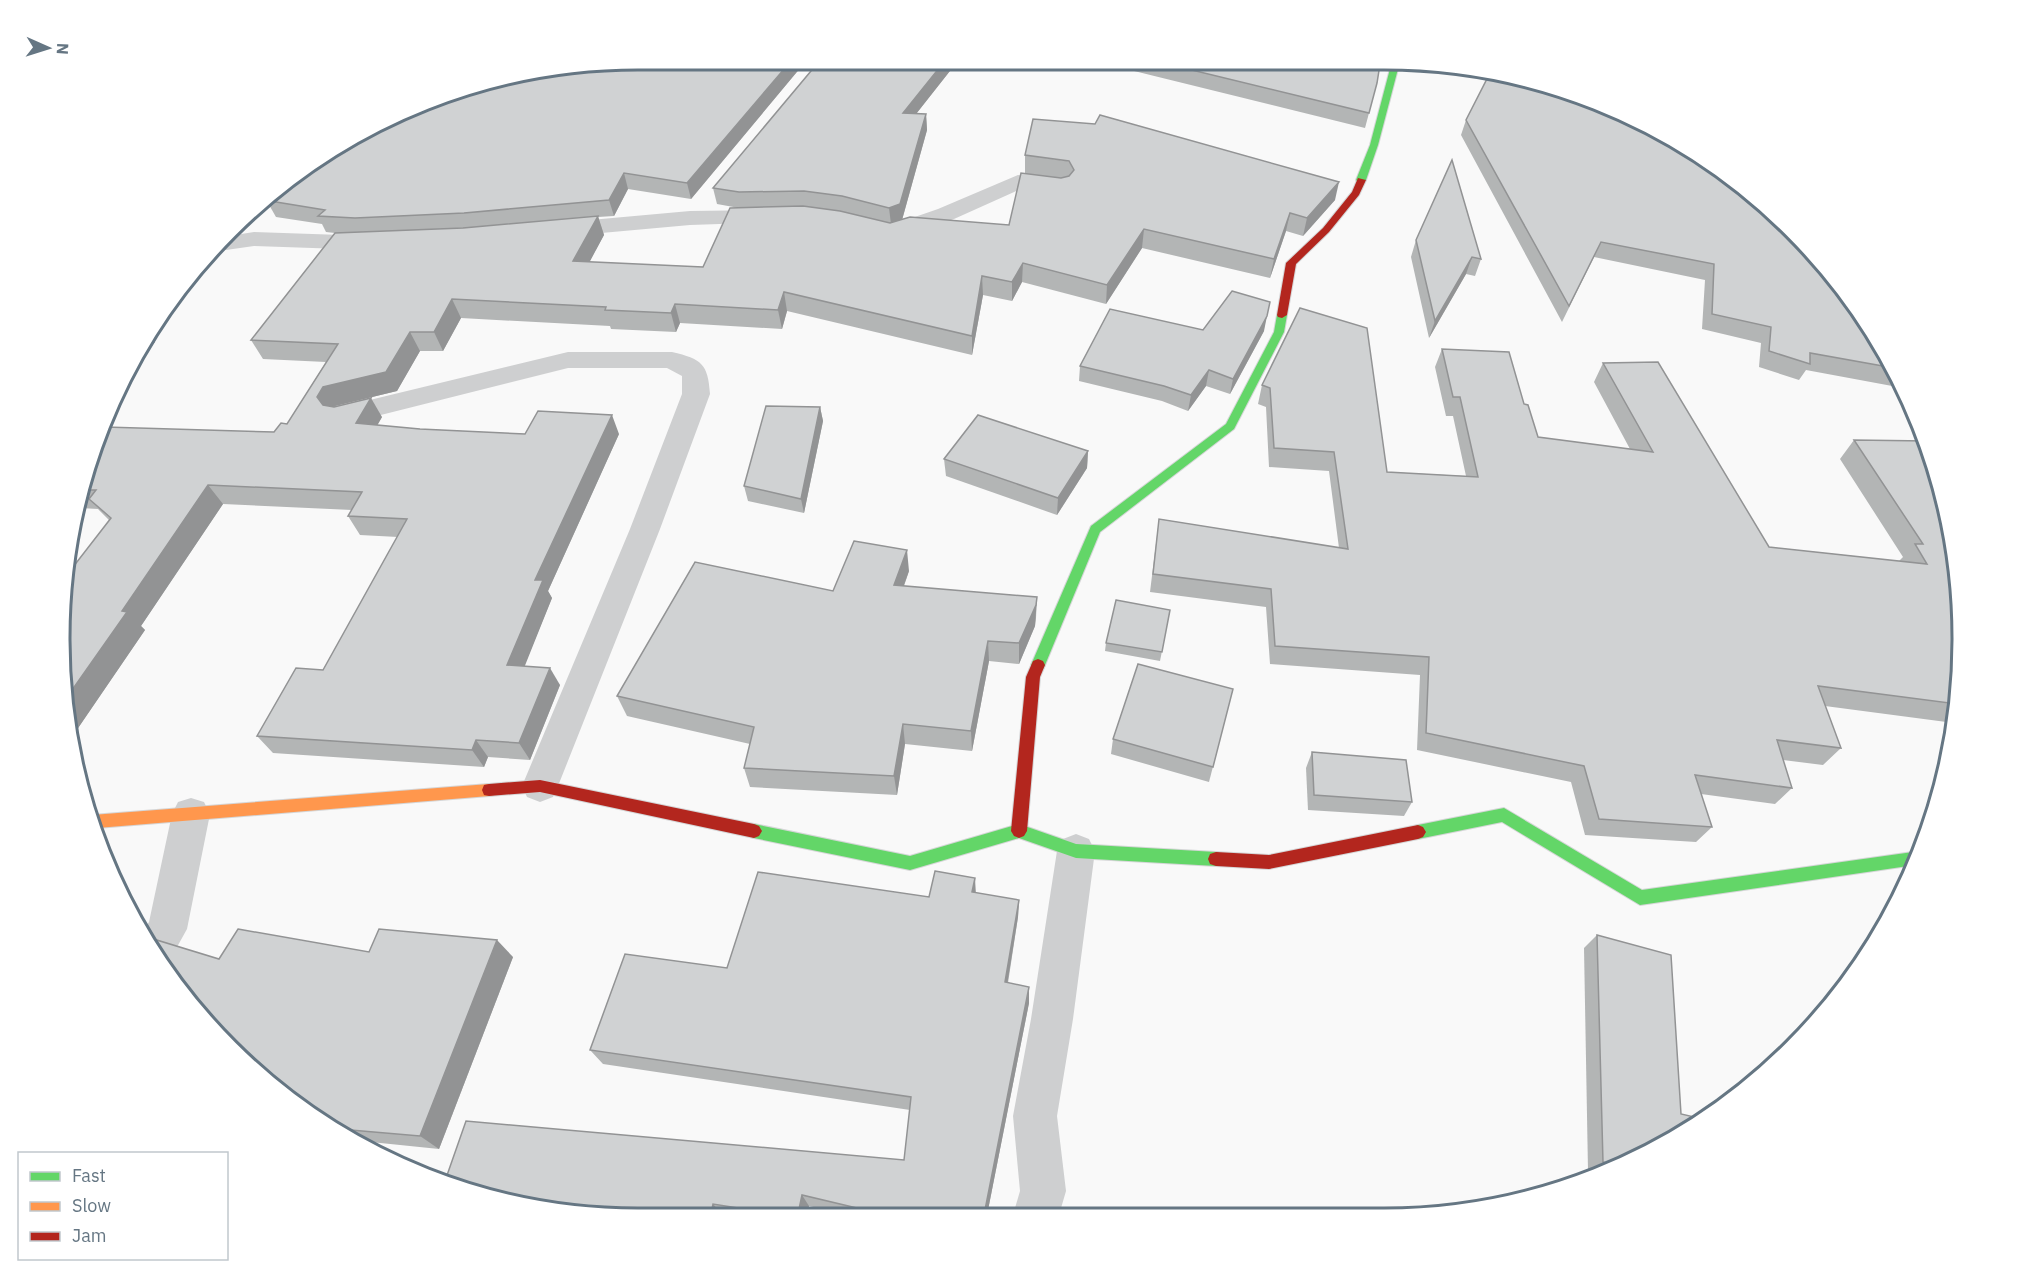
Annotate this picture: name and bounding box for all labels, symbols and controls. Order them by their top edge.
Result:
north arrow [18,18,78,78]
text: N [53,42,73,55]
legend [18,1152,228,1260]
text: Fast [72,1164,106,1187]
text: Slow [72,1194,111,1217]
text: Jam [72,1224,107,1247]

